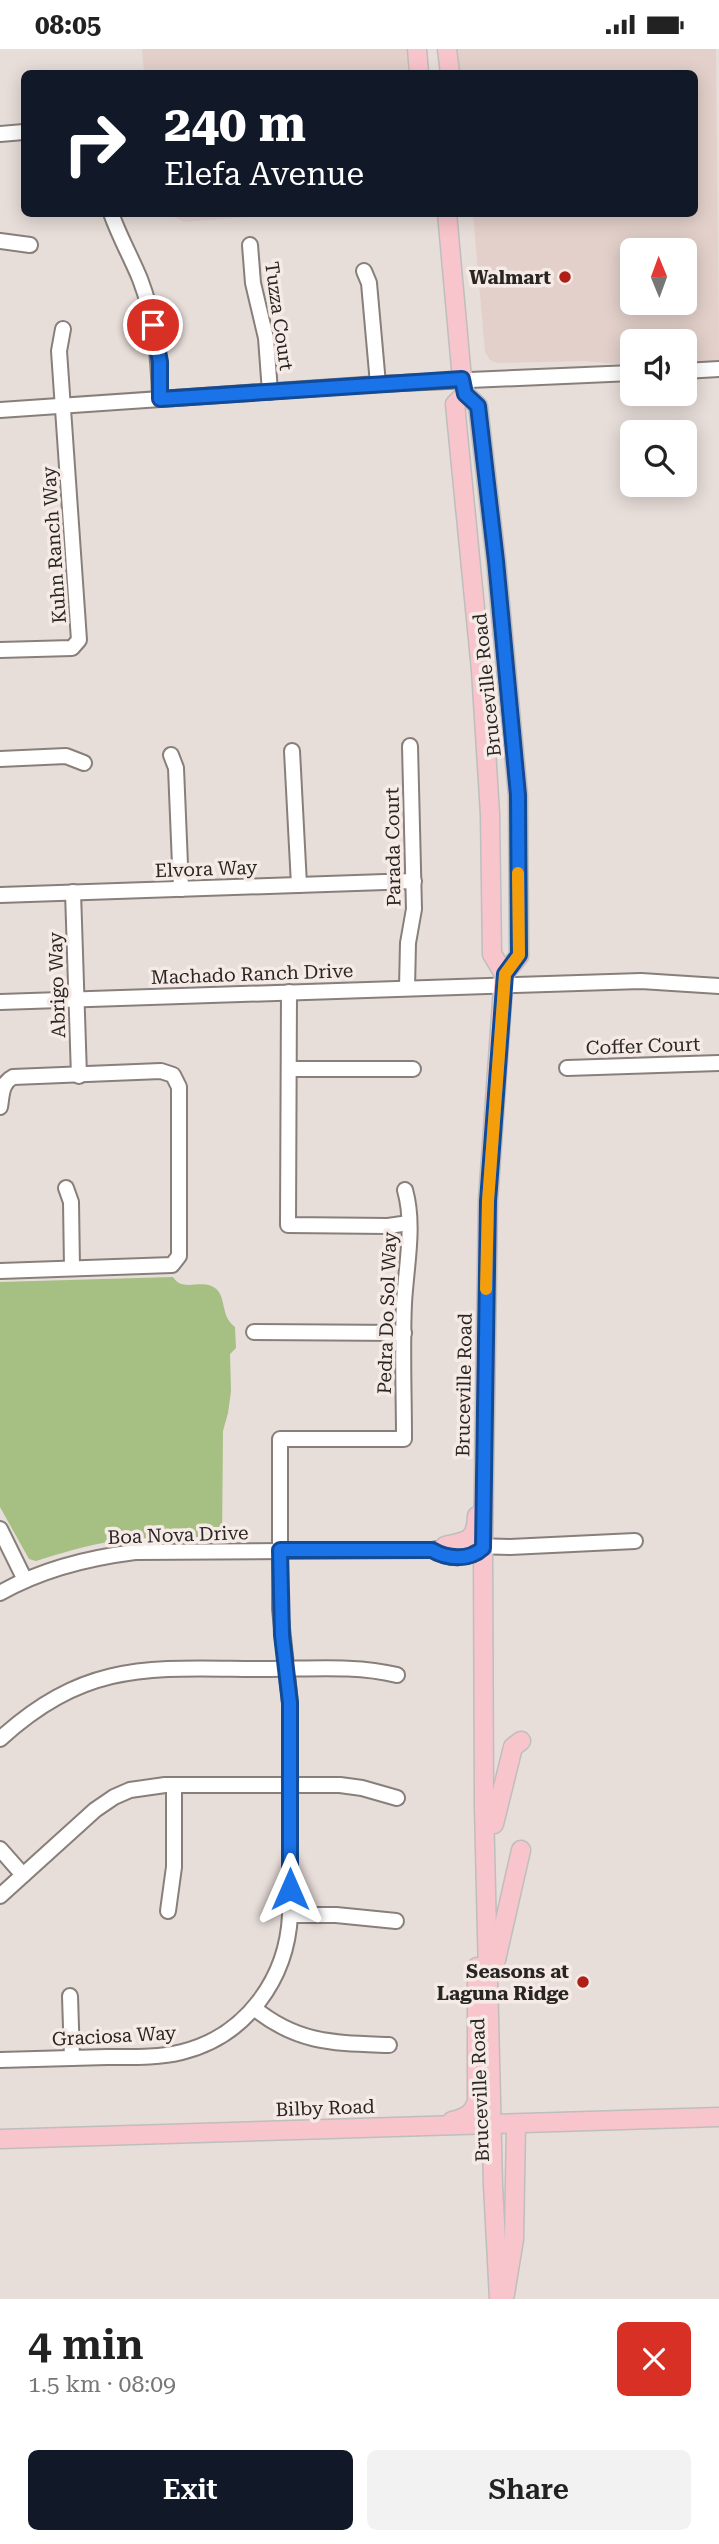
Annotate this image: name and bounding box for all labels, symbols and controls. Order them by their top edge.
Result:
text: 08:05 [35,10,101,40]
text: 240 m [164,96,306,153]
icon: right [49,98,140,189]
text: Elefa Avenue [164,155,364,193]
north arrow [620,238,696,315]
map controls [620,238,697,497]
street label: Tuzza Court [260,260,298,372]
place label: Walmart [469,266,551,289]
marker: Walmart [557,269,573,285]
pin [123,295,183,355]
icon: arrive [134,306,172,344]
button: sound [620,329,697,406]
button: search [620,420,697,497]
street label: Kuhn Ranch Way [37,465,71,624]
street label: Bruceville Road [468,612,506,758]
street label: Parada Court [380,787,406,907]
street label: Elvora Way [154,856,258,882]
street label: Abrigo Way [44,931,70,1038]
street label: Machado Ranch Drive [150,959,354,989]
street label: Coffer Court [585,1033,701,1059]
street label: Pedra Do Sol Way [373,1231,401,1395]
street label: Bruceville Road [451,1313,477,1457]
street label: Boa Nova Drive [107,1521,249,1549]
position arrow [253,1852,327,1926]
place label: Seasons at Laguna Ridge [437,1960,569,2005]
marker: Seasons at Laguna Ridge [575,1974,591,1990]
street label: Bruceville Road [466,2018,494,2162]
street label: Graciosa Way [51,2021,178,2051]
street label: Bilby Road [275,2095,375,2121]
text: 4 min [28,2320,144,2369]
button: close [617,2322,691,2396]
text: 1.5 km · 08:09 [28,2371,176,2398]
button: Exit [28,2450,353,2530]
button: Share [367,2450,691,2530]

